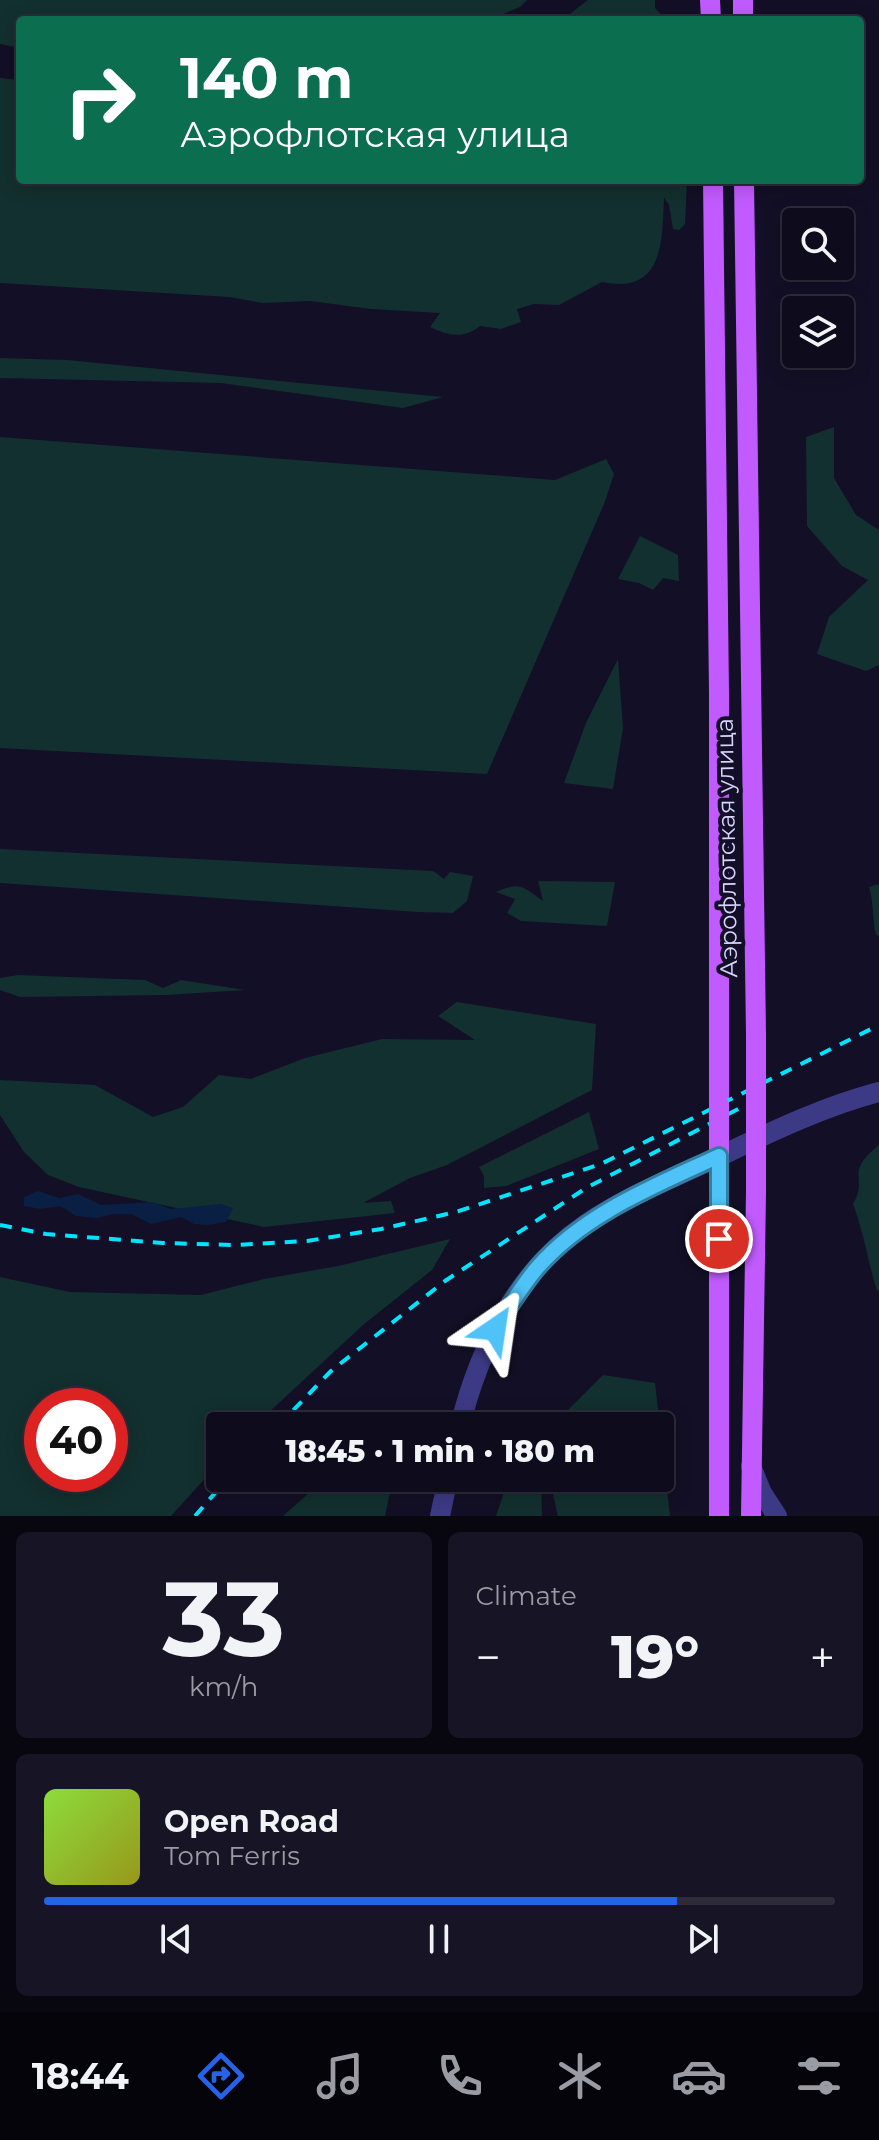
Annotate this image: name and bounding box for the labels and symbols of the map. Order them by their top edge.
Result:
street label: Аэрофлотская улица [710,718,743,978]
pin [685,1205,753,1273]
position arrow [453,1287,537,1371]
speed limit sign: 40 [24,1388,128,1492]

